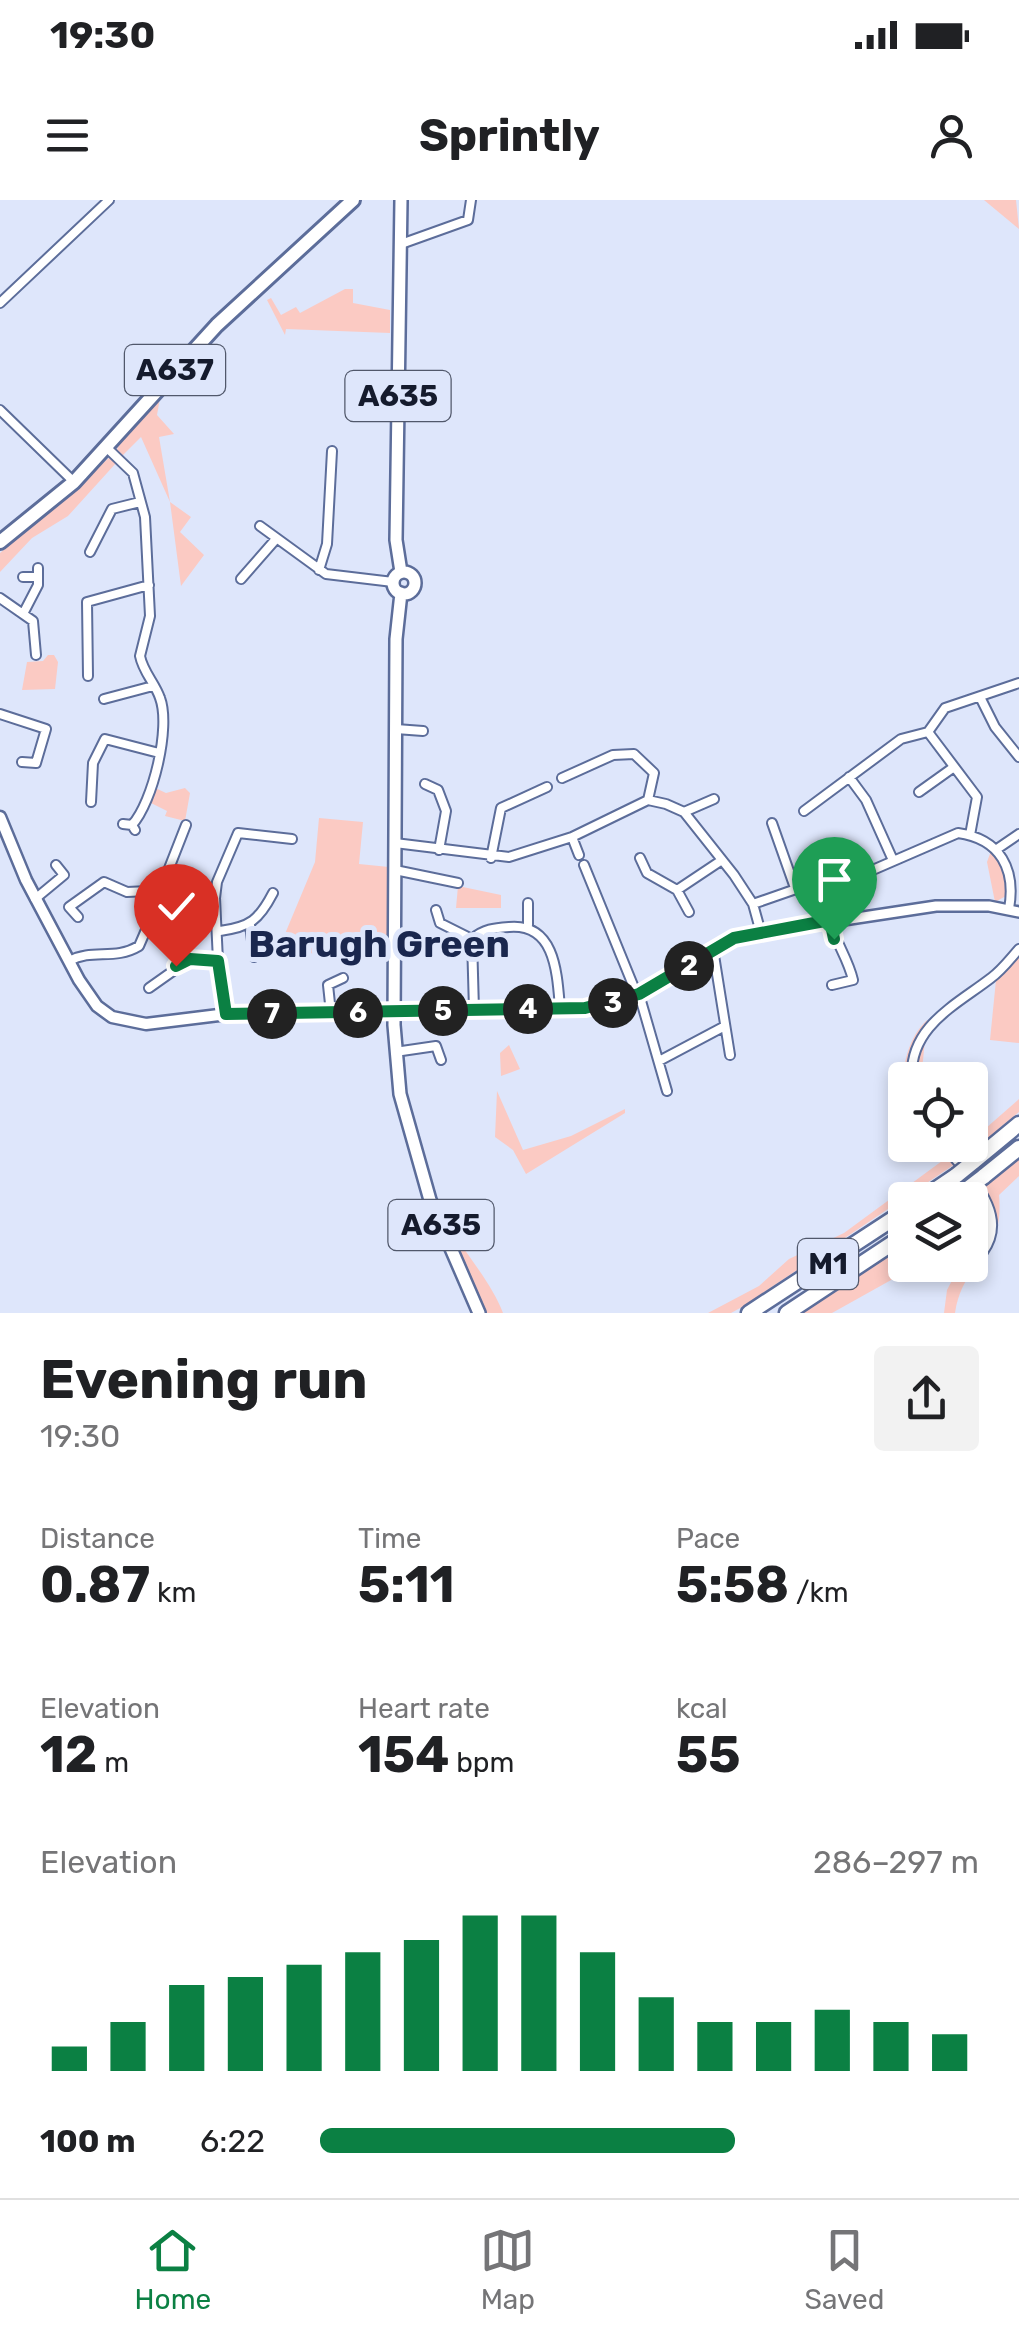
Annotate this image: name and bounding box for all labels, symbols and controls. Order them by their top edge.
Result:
text: 19:30 [50,12,155,58]
icon: menu [40,108,95,163]
icon: person [924,108,979,163]
text: Sprintly [419,109,600,162]
road number: A637 [125,345,225,395]
road number: A635 [346,371,450,421]
pin [792,837,877,940]
icon: arrive [807,852,862,907]
pin [134,864,219,967]
icon: check [149,879,204,934]
district label: Barugh Green [248,921,510,967]
pin: 2 [664,941,714,991]
text: 2 [680,949,698,982]
pin: 3 [588,978,638,1028]
pin: 4 [503,984,553,1034]
pin: 5 [418,986,468,1036]
text: 3 [604,986,622,1019]
pin: 6 [333,988,383,1038]
pin: 7 [247,989,297,1039]
text: 4 [518,992,538,1025]
text: 5 [434,994,452,1027]
text: 6 [349,996,367,1029]
text: 7 [264,997,280,1030]
map controls [888,1062,988,1282]
button: locate [888,1062,988,1162]
button: layers [888,1182,988,1282]
road number: A635 [388,1200,494,1250]
road number: M1 [798,1239,858,1289]
button: share [874,1346,979,1451]
text: Evening run [40,1347,368,1412]
text: 19:30 [40,1417,120,1455]
text: Distance [40,1522,155,1555]
text: Time [358,1522,421,1555]
text: Pace [676,1522,740,1555]
text: 0.87 [40,1555,150,1615]
text: 5:11 [358,1555,455,1615]
text: 5:58 [676,1555,789,1615]
text: km [150,1576,196,1609]
text: /km [789,1576,849,1609]
text: Elevation [40,1692,160,1725]
text: Heart rate [358,1692,490,1725]
text: kcal [676,1692,727,1725]
text: 12 [40,1725,97,1785]
text: 154 [358,1725,449,1785]
text: 55 [676,1725,741,1785]
text: m [97,1746,129,1779]
text: bpm [449,1746,514,1779]
text: Elevation [40,1843,177,1881]
text: 286–297 m [813,1843,979,1881]
text: 100 m [40,2122,136,2160]
text: 6:22 [200,2122,265,2160]
tab: Home [135,2223,211,2316]
tab: Map [480,2223,535,2316]
tab: Saved [804,2223,884,2316]

